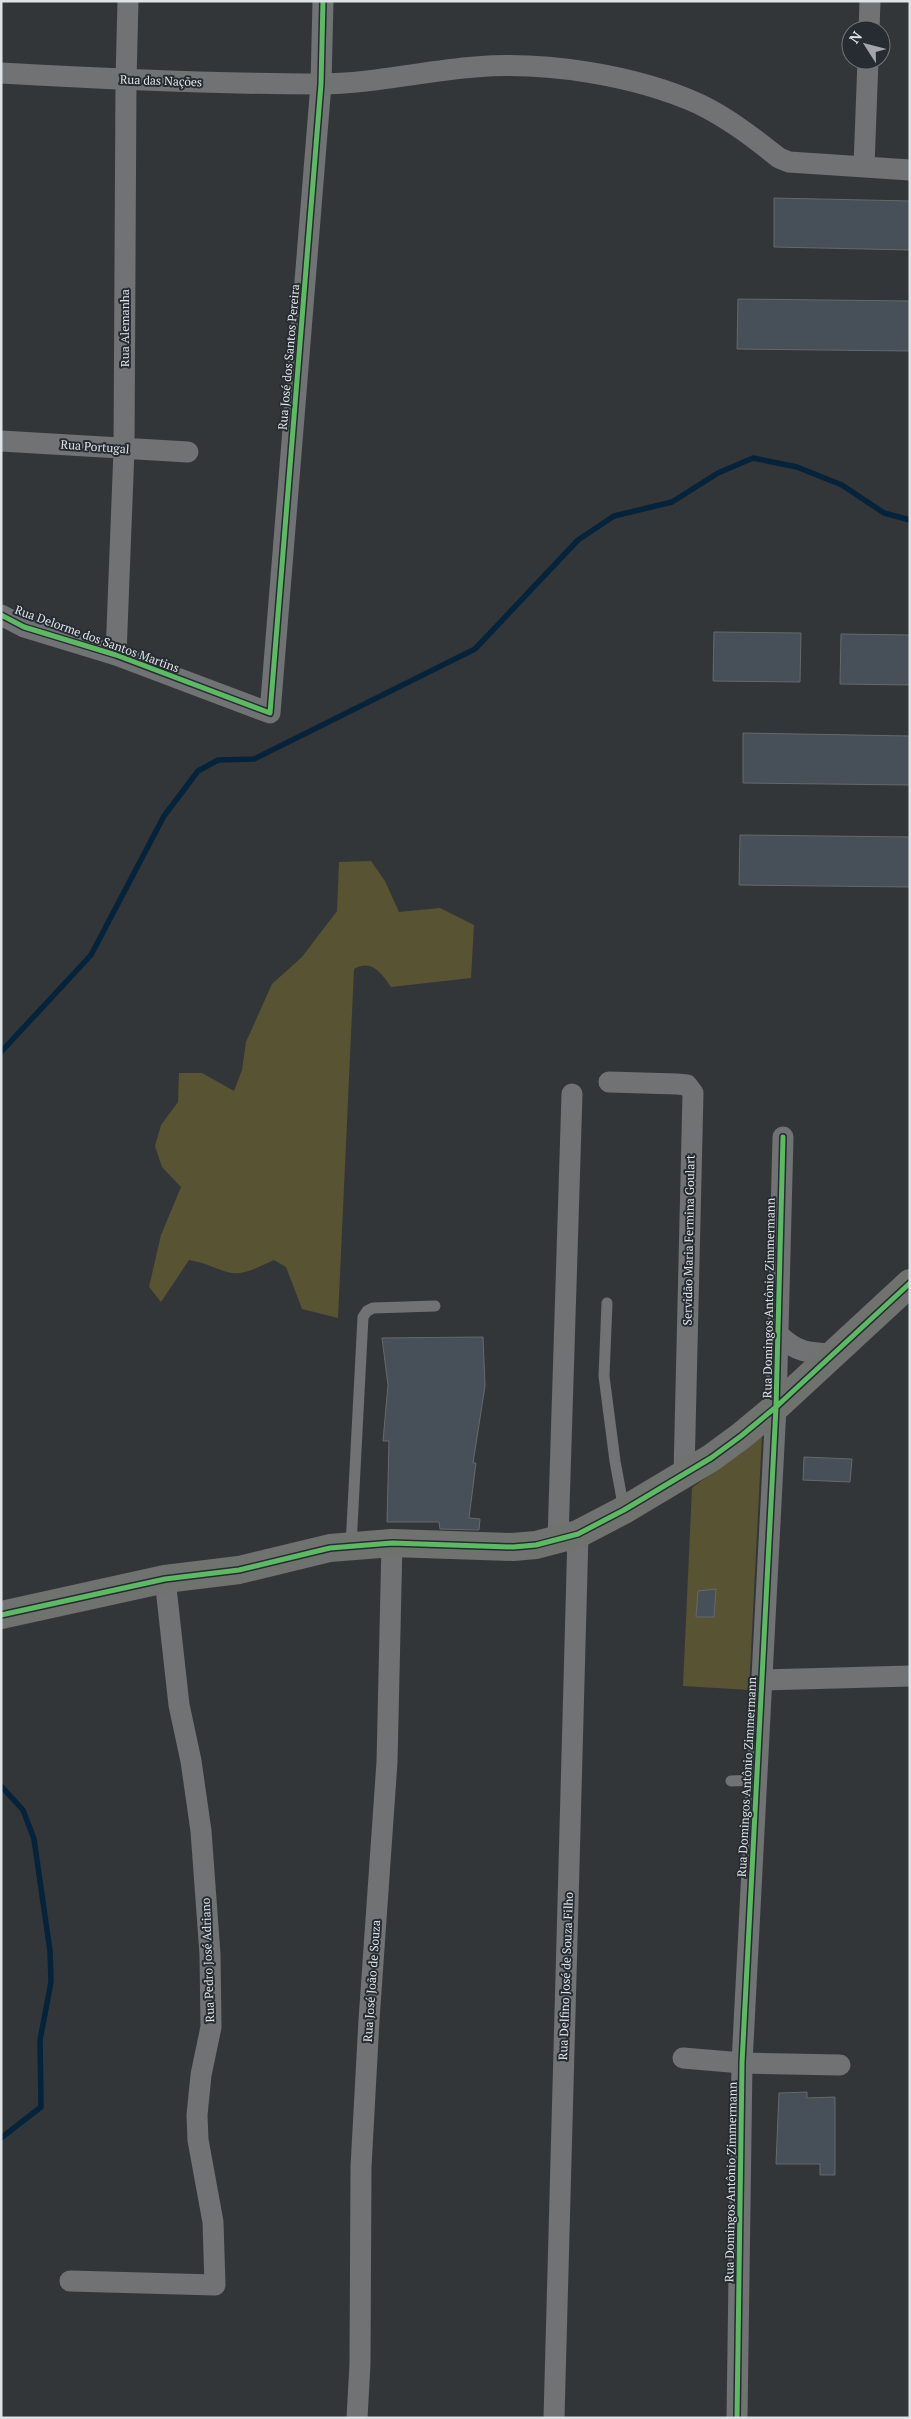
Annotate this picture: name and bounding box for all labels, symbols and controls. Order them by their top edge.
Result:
north arrow [841,20,891,70]
text: N [844,27,866,47]
street label: Rua das Nações [120,72,202,89]
street label: Rua José dos Santos Pereira [275,283,302,431]
street label: Rua Alemanha [117,289,132,367]
street label: Rua Portugal [60,437,130,456]
street label: Rua Delorme dos Santos Martins [13,602,181,675]
street label: Servidão Maria Fermina Goulart [680,1154,697,1325]
street label: Rua Domingos Antônio Zimmermann [759,1198,778,1398]
street label: Rua Domingos Antônio Zimmermann [734,1677,759,1877]
street label: Rua Delfino José de Souza Filho [555,1891,576,2060]
street label: Rua Pedro José Adriano [198,1897,217,2023]
street label: Rua José João de Souza [360,1919,383,2042]
street label: Rua Domingos Antônio Zimmermann [721,2082,740,2282]

